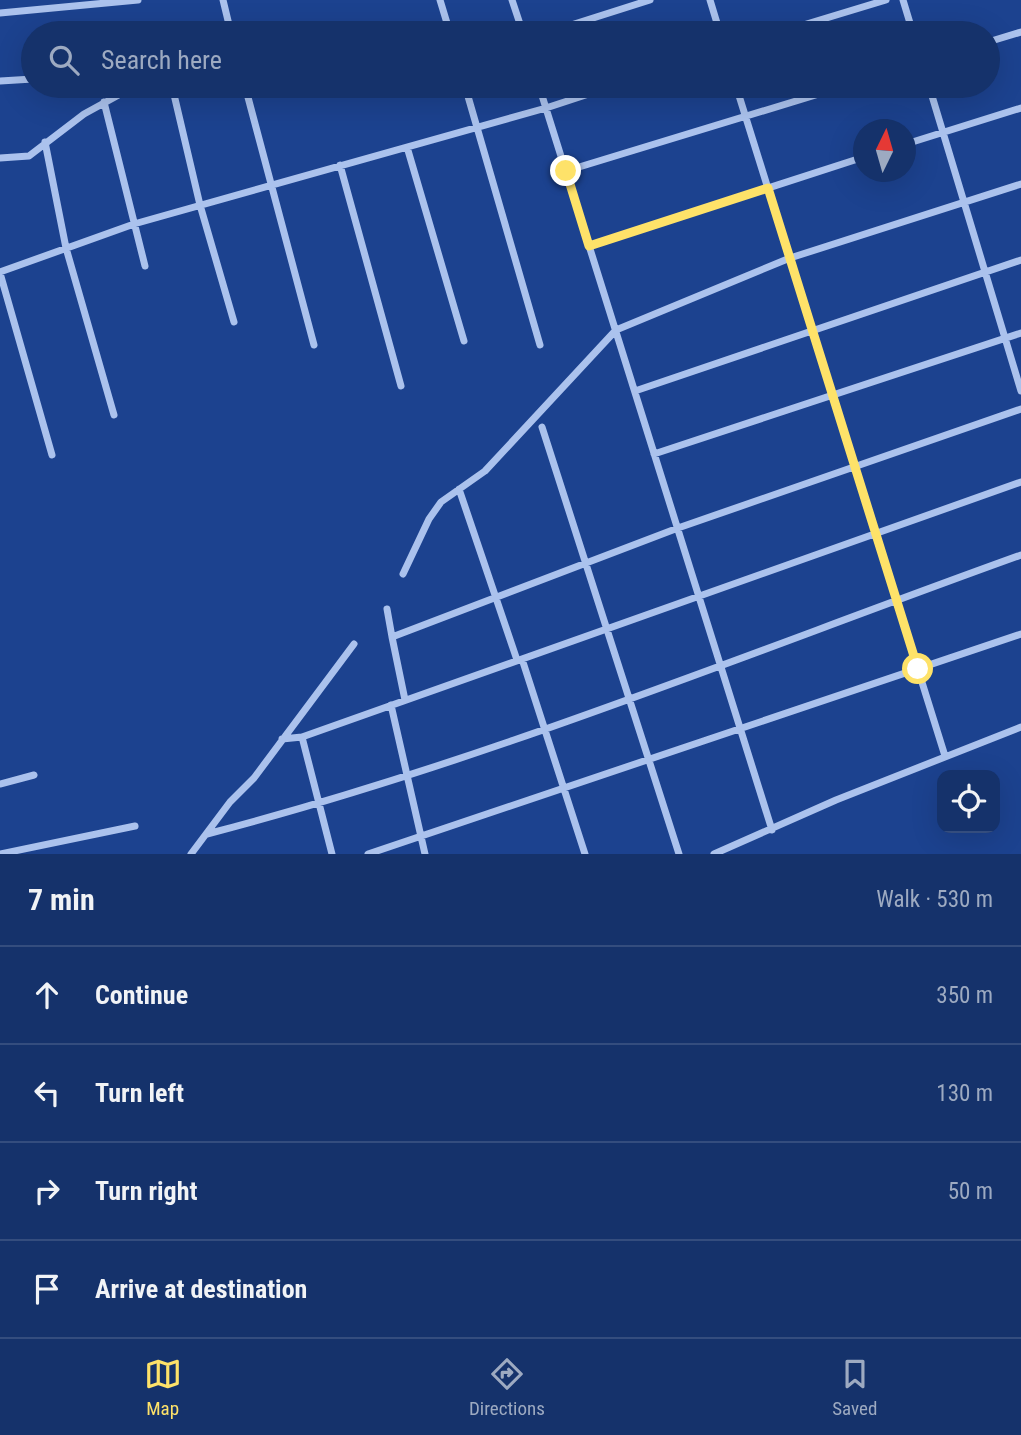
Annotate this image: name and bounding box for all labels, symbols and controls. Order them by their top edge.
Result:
search box [21,21,1000,98]
icon: search [45,41,83,79]
text: Search here [101,45,222,75]
north arrow [853,119,916,182]
route end [550,155,581,186]
route start [902,653,933,684]
map controls [937,770,1000,833]
button: locate [937,770,1000,833]
text: 7 min [28,882,95,917]
text: Walk · 530 m [876,886,993,913]
icon: ahead [28,976,66,1014]
text: Continue [95,980,188,1010]
text: 350 m [936,982,993,1009]
icon: left [28,1074,66,1112]
text: Turn left [95,1078,184,1108]
text: 130 m [936,1080,993,1107]
icon: right [28,1172,66,1210]
text: Turn right [95,1176,197,1206]
text: 50 m [948,1178,993,1205]
icon: arrive [28,1270,66,1308]
text: Arrive at destination [95,1274,307,1304]
tab: Map [144,1355,182,1420]
tab: Directions [469,1355,545,1420]
tab: Saved [832,1355,877,1420]

